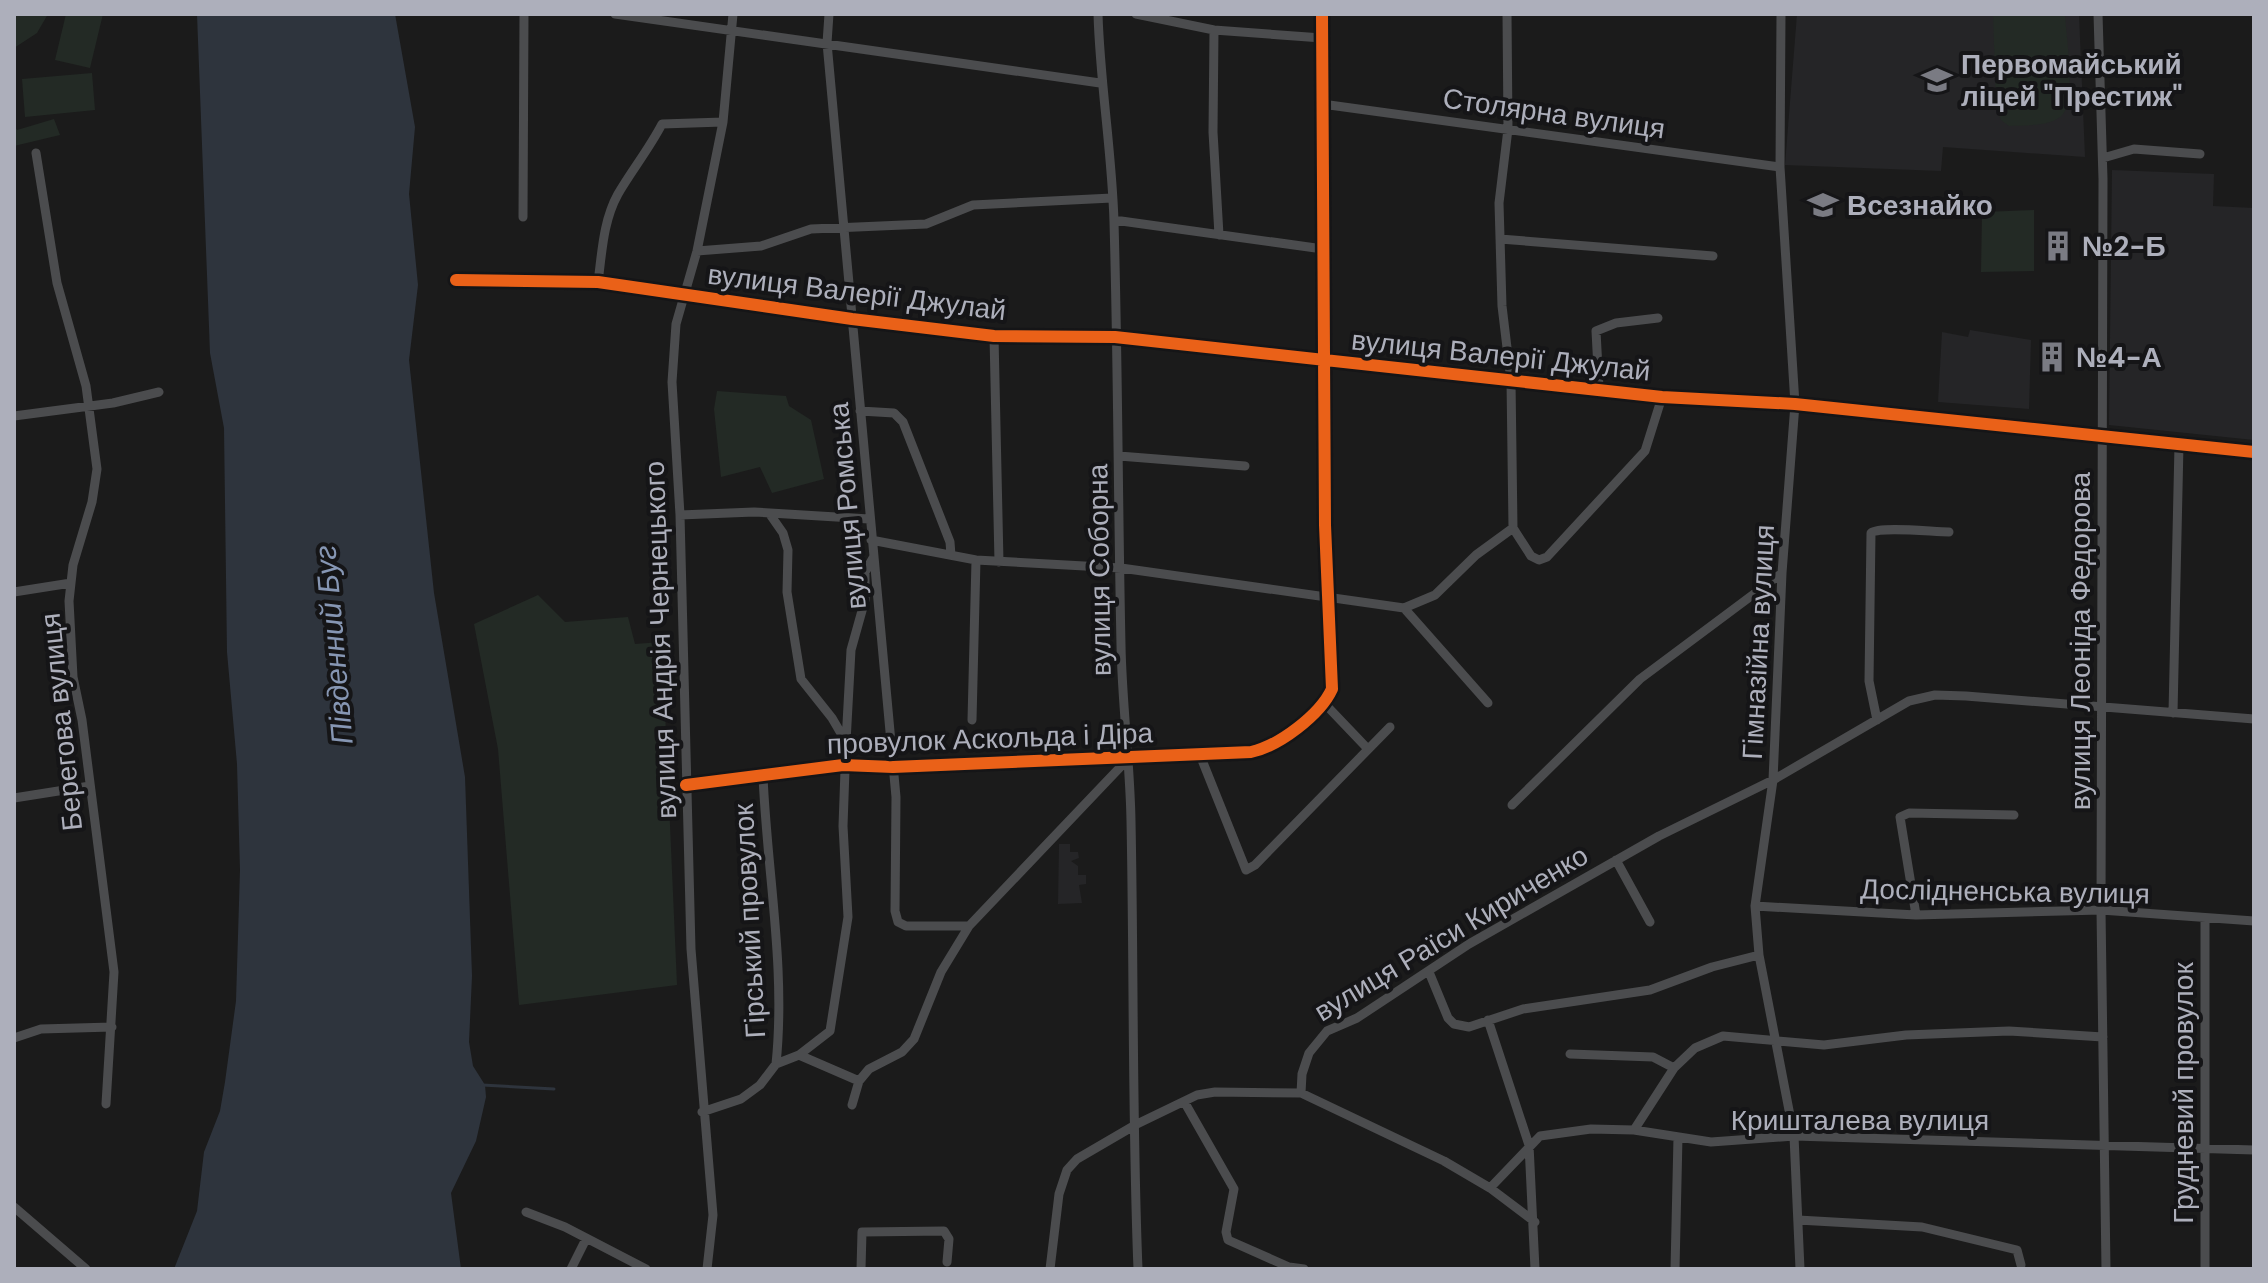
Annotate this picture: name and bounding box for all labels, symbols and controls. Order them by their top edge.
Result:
place label: Первомайський ліцей "Престиж" [1961,46,2182,115]
school or university icon: Первомайський ліцей "Престиж" [1920,63,1954,97]
street label: Столярна вулиця [1440,80,1667,147]
place label: Всезнайко [1847,187,1993,224]
school or university icon: Всезнайко [1806,188,1840,222]
place label: №2-Б [2082,228,2166,265]
building icon: №2-Б [2041,229,2075,263]
street label: вулиця Валерії Джулай [706,256,1008,329]
street label: вулиця Валерії Джулай [1350,321,1652,390]
place label: №4-А [2076,339,2162,376]
building icon: №4-А [2035,340,2069,374]
street label: вулиця Ромська [820,401,875,611]
street label: вулиця Андрія Чернецького [636,460,685,819]
street label: вулиця Соборна [1079,463,1120,676]
street label: вулиця Леоніда Федорова [2062,471,2099,810]
street label: Гімназійна вулиця [1734,524,1783,761]
water label: Південний Буг [305,543,362,746]
street label: Берегова вулиця [32,611,91,833]
street label: провулок Аскольда і Діра [826,714,1154,763]
street label: Гірський провулок [725,802,774,1039]
street label: вулиця Раїси Кириченко [1307,837,1595,1030]
street label: Дослідненська вулиця [1860,870,2150,913]
street label: Грудневий провулок [2165,962,2202,1224]
street label: Кришталева вулиця [1731,1102,1989,1139]

